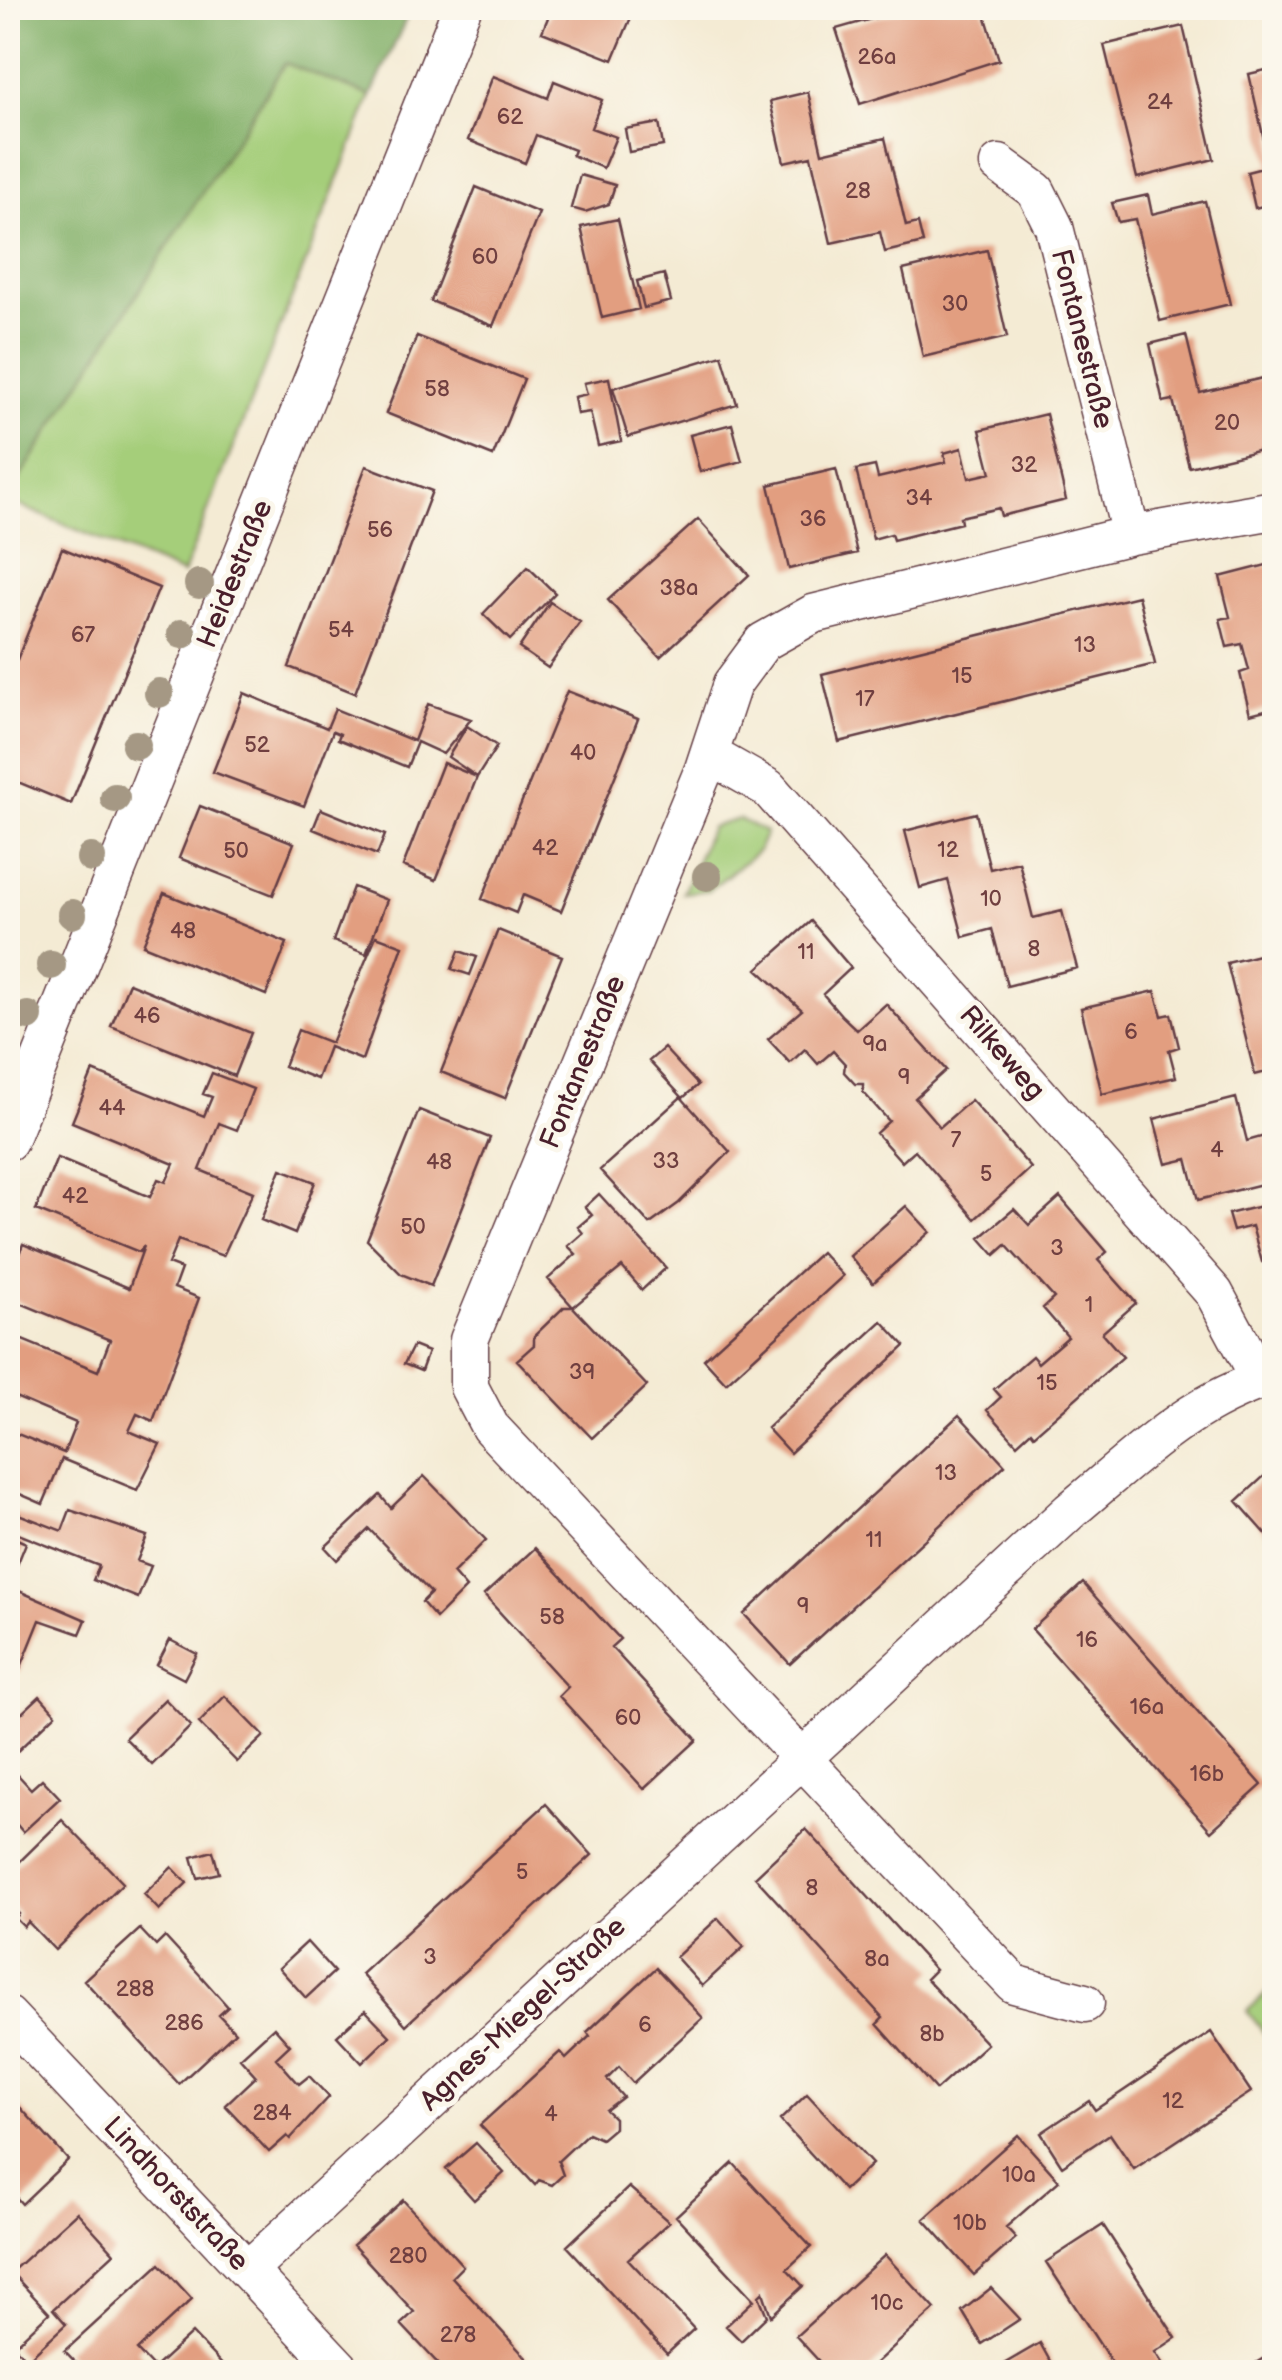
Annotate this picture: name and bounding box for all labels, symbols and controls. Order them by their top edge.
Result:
house number: 26a [858,44,896,71]
house number: 24 [1147,89,1174,116]
house number: 62 [497,104,523,131]
house number: 28 [845,178,871,205]
house number: 60 [472,244,498,271]
street label: Fontanestraße [1044,246,1120,432]
house number: 30 [942,291,968,318]
house number: 58 [424,376,450,403]
house number: 20 [1214,410,1240,437]
house number: 32 [1011,452,1037,479]
house number: 34 [906,485,933,512]
street label: Heidestraße [190,495,280,653]
house number: 36 [800,506,826,533]
house number: 56 [367,517,393,544]
house number: 38a [660,575,698,602]
house number: 54 [328,617,355,644]
house number: 67 [71,622,95,649]
house number: 13 [1074,632,1096,659]
house number: 15 [951,663,973,690]
house number: 17 [855,686,875,713]
house number: 52 [244,732,270,759]
house number: 40 [570,740,596,767]
house number: 42 [532,835,558,862]
house number: 12 [937,837,959,864]
house number: 50 [223,838,249,865]
house number: 10 [980,886,1002,913]
house number: 48 [170,918,196,945]
house number: 8 [1028,936,1040,963]
house number: 11 [797,939,815,966]
street label: Fontanestraße [533,971,633,1153]
street label: Rilkeweg [952,999,1052,1107]
house number: 46 [134,1003,160,1030]
house number: 6 [1124,1019,1138,1046]
house number: 9a [862,1031,888,1058]
house number: 9 [898,1064,910,1091]
house number: 44 [99,1095,126,1122]
house number: 7 [951,1127,962,1154]
house number: 4 [1210,1137,1224,1164]
house number: 33 [652,1148,680,1175]
house number: 48 [426,1149,452,1176]
house number: 5 [980,1161,992,1188]
house number: 42 [62,1183,88,1210]
house number: 50 [400,1214,426,1241]
house number: 3 [1050,1235,1064,1262]
house number: 1 [1085,1292,1093,1319]
house number: 39 [569,1359,595,1386]
house number: 15 [1036,1370,1058,1397]
house number: 13 [935,1460,957,1487]
house number: 11 [865,1527,883,1554]
house number: 9 [797,1593,809,1620]
house number: 58 [539,1604,565,1631]
house number: 16 [1076,1627,1098,1654]
house number: 16a [1130,1694,1164,1721]
house number: 60 [615,1705,641,1732]
house number: 16b [1190,1761,1224,1788]
house number: 5 [516,1859,528,1886]
house number: 8 [806,1875,818,1902]
street label: Agnes-Miegel-Straße [413,1910,633,2118]
house number: 3 [423,1944,437,1971]
house number: 8a [864,1946,890,1973]
house number: 288 [116,1976,154,2003]
house number: 286 [164,2010,204,2037]
house number: 6 [638,2012,652,2039]
house number: 8b [919,2021,945,2048]
house number: 12 [1162,2088,1184,2115]
house number: 284 [252,2100,292,2127]
house number: 4 [544,2101,558,2128]
street label: Lindhorststraße [96,2110,256,2278]
house number: 10a [1002,2162,1036,2189]
house number: 10b [953,2210,987,2237]
house number: 280 [389,2243,427,2270]
house number: 10c [870,2290,904,2317]
house number: 278 [440,2322,476,2349]

